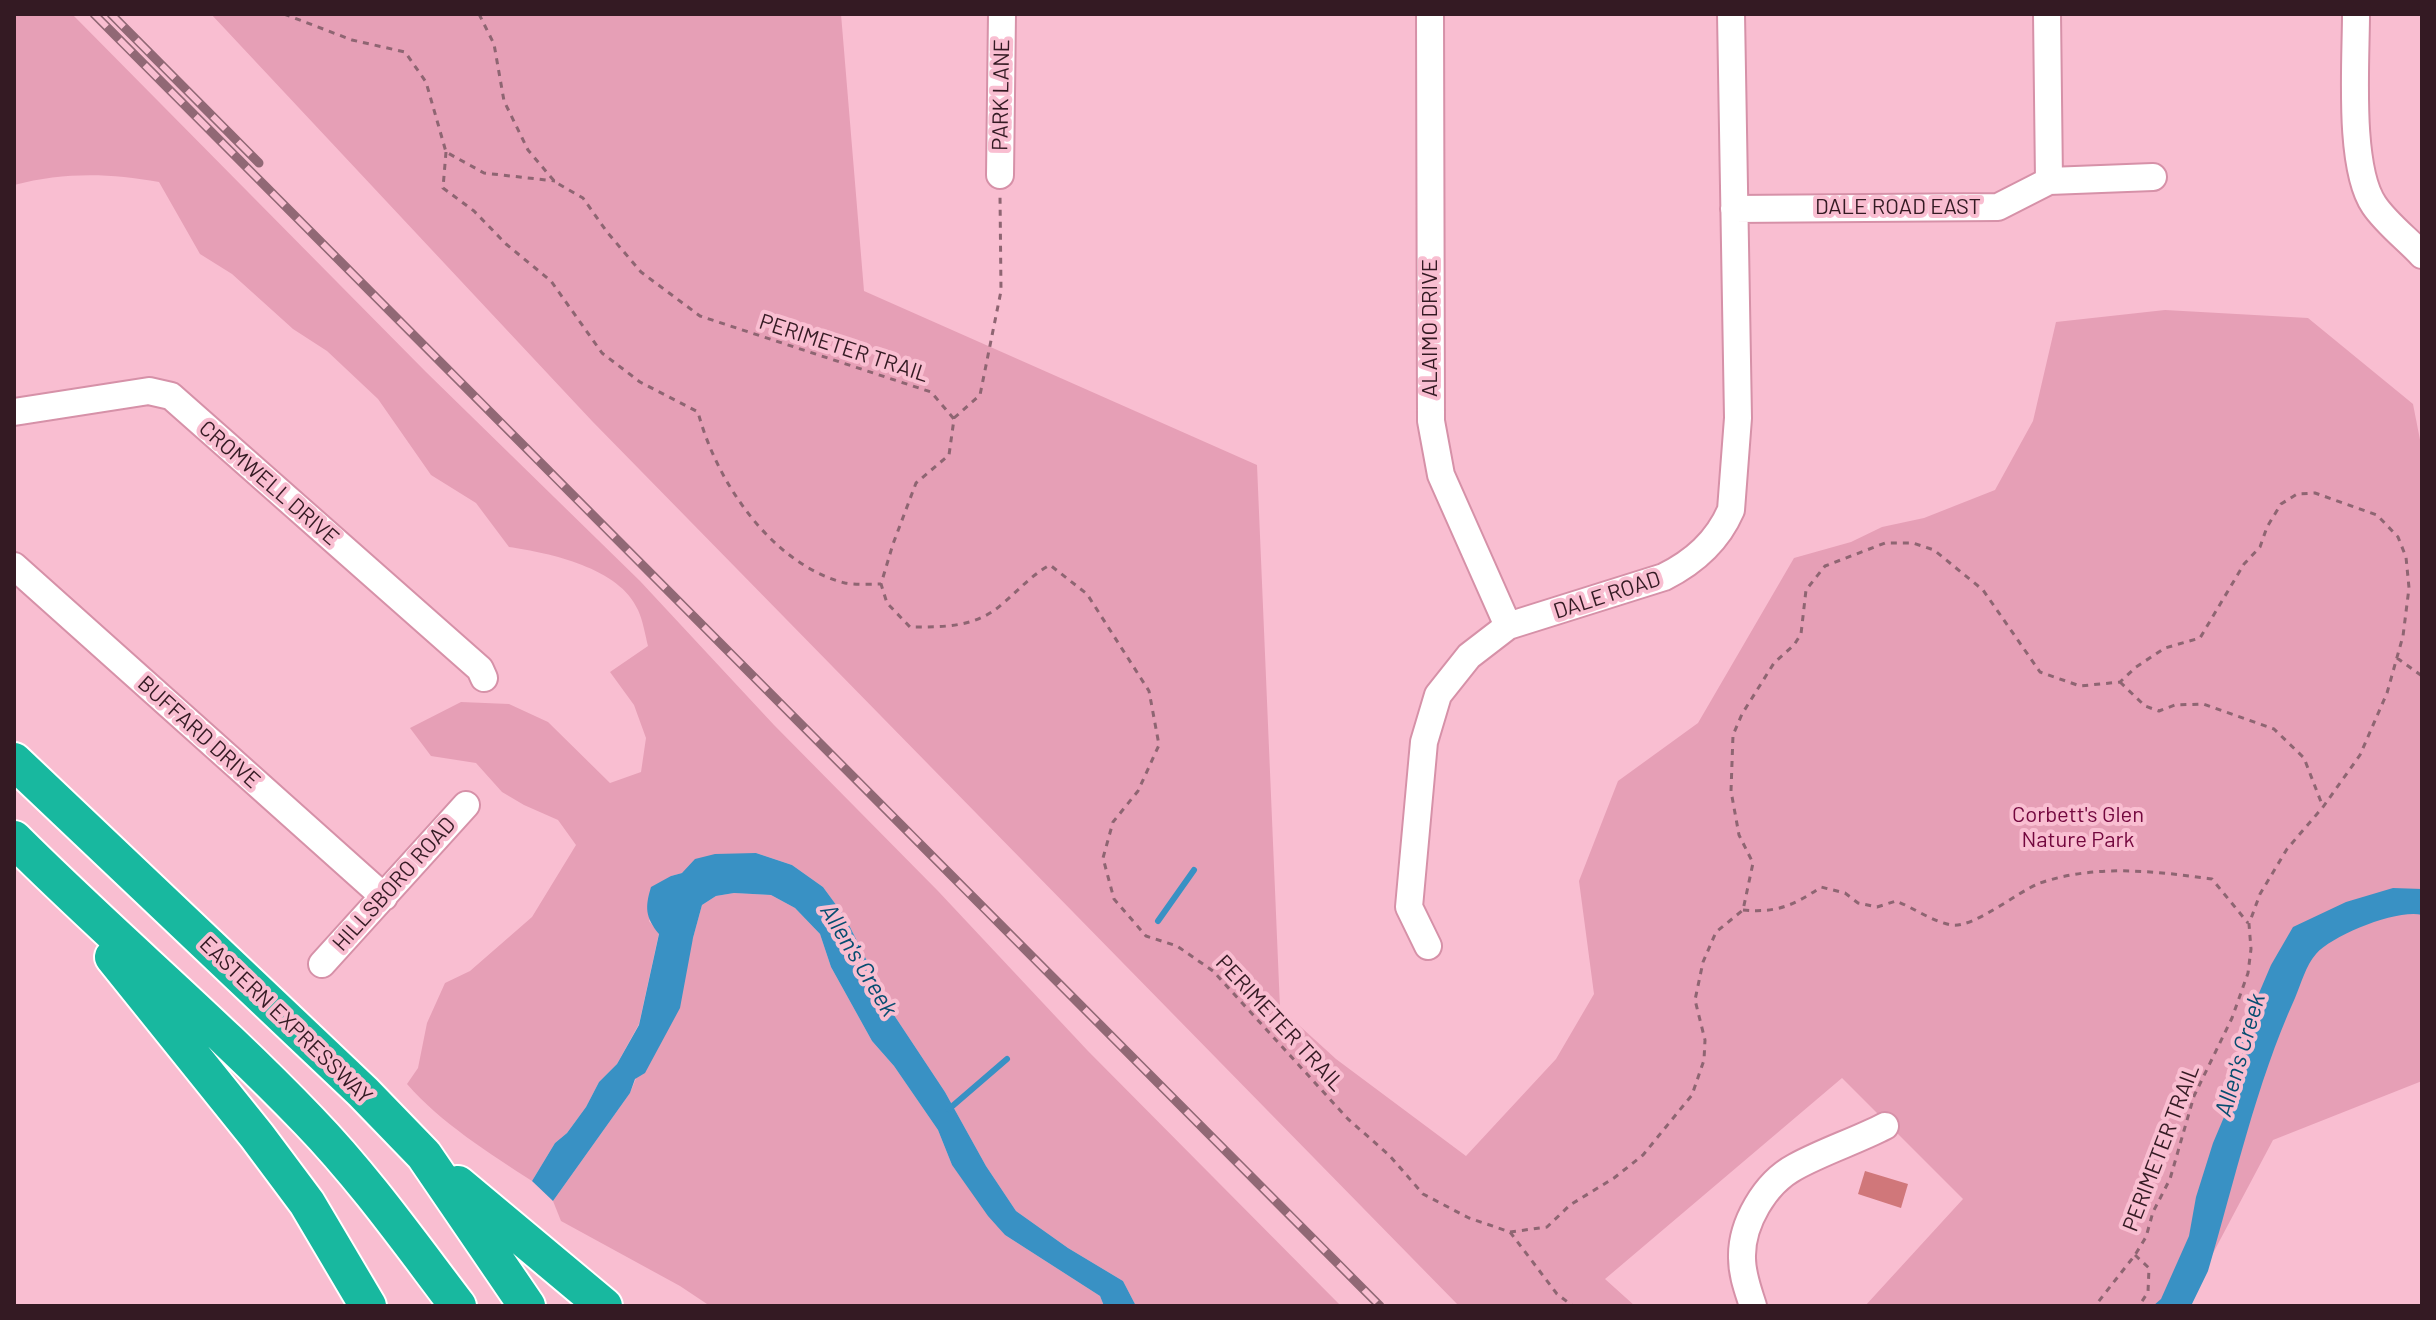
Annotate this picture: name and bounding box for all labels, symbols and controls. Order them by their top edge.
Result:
street label: PARK LANE [987,39,1015,151]
street label: DALE ROAD EAST [1815,194,1981,220]
street label: ALAIMO DRIVE [1417,259,1443,397]
street label: PERIMETER TRAIL [756,308,932,388]
street label: CROMWELL DRIVE [194,415,344,551]
street label: DALE ROAD [1550,565,1664,625]
street label: BUFFARD DRIVE [132,670,266,794]
park label: Corbett's Glen Nature Park [2012,802,2144,854]
street label: HILLSBORO ROAD [327,812,461,956]
water label: Allen's Creek [814,898,904,1022]
street label: EASTERN EXPRESSWAY [194,931,378,1109]
street label: PERIMETER TRAIL [1210,949,1350,1097]
water label: Allen's Creek [2209,990,2271,1120]
street label: PERIMETER TRAIL [2117,1061,2205,1235]

